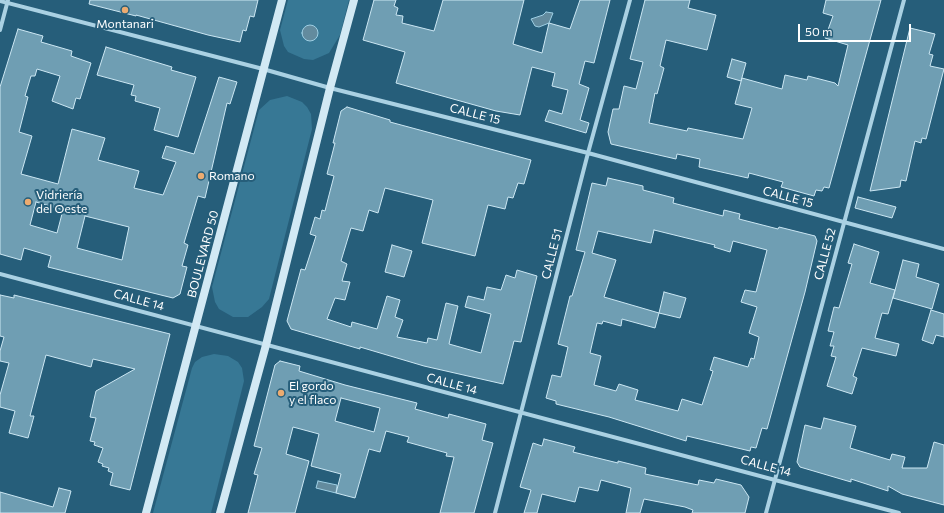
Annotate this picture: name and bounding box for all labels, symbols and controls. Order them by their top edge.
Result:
marker: Montanari [120,5,130,15]
scale bar [800,16,913,42]
place label: Montanari [96,17,154,31]
text: 50 m [805,24,833,38]
street label: CALLE 15 [448,101,502,127]
place label: Romano [209,169,255,183]
marker: Romano [196,171,206,181]
street label: CALLE 15 [761,183,815,211]
place label: Vidriería del Oeste [36,188,87,216]
marker: Vidriería del Oeste [23,197,33,207]
street label: BOULEVARD 50 [184,209,222,299]
street label: CALLE 52 [811,226,839,282]
street label: CALLE 51 [539,227,565,281]
street label: CALLE 14 [112,286,166,314]
street label: CALLE 14 [425,370,479,398]
place label: El gordo y el flaco [289,379,336,407]
marker: El gordo y el flaco [276,388,286,398]
street label: CALLE 14 [739,452,793,480]

